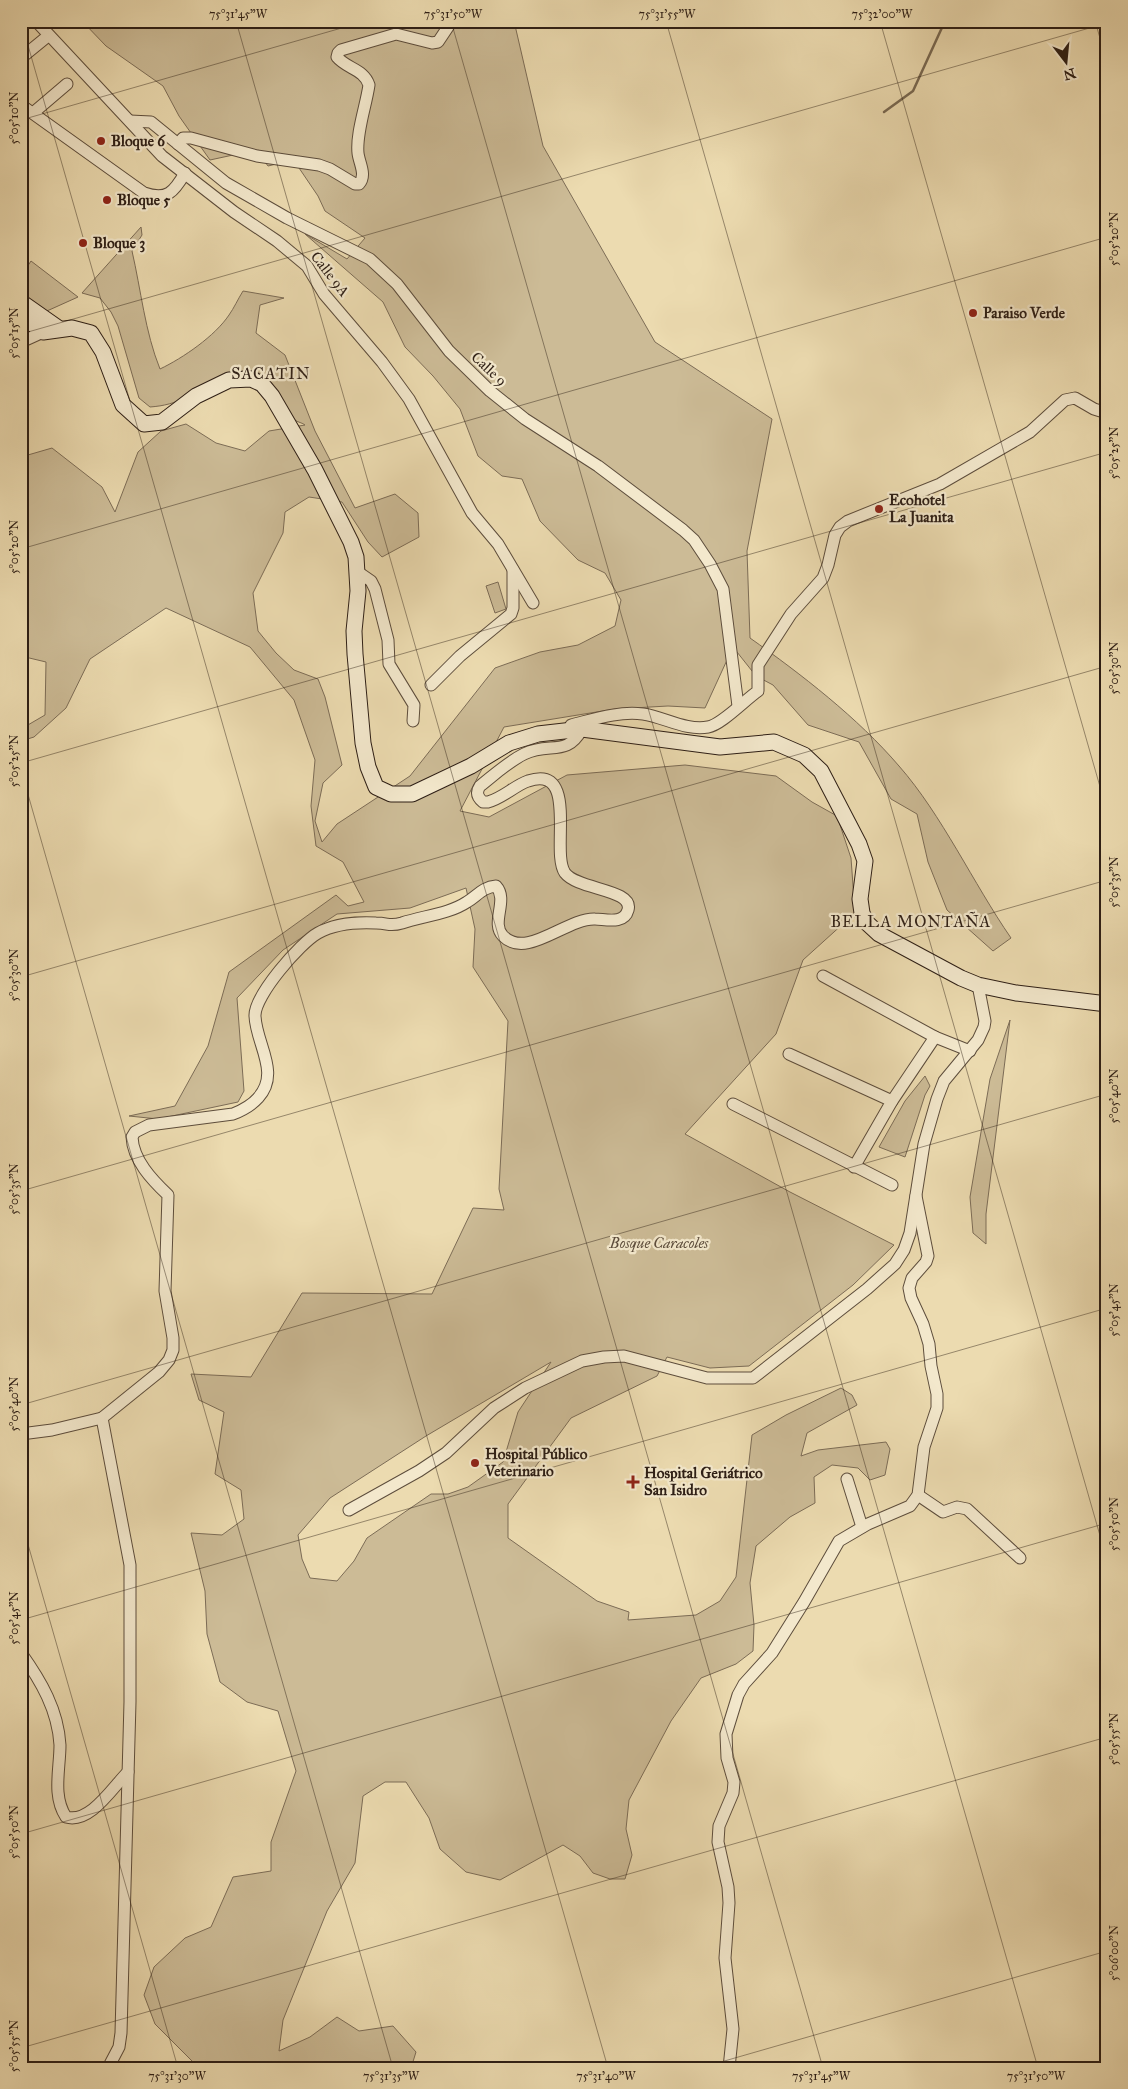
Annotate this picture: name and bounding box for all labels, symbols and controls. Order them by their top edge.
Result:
text: 75°31'45"W [209,7,268,21]
text: 75°31'50"W [424,7,483,21]
text: 75°31'55"W [639,7,696,21]
text: 75°32'00"W [852,7,913,21]
north arrow [1040,38,1090,88]
text: N [1061,64,1077,84]
text: 5°05'10"N [7,92,21,144]
place label: Bloque 6 [111,132,166,151]
marker: Bloque 6 [95,135,107,147]
place label: Bloque 5 [117,191,170,210]
marker: Bloque 5 [101,194,113,206]
text: 5°05'20"N [1107,212,1121,266]
place label: Bloque 3 [93,234,145,253]
marker: Bloque 3 [77,237,89,249]
street label: Calle 9A [307,248,353,300]
place label: Paraiso Verde [983,304,1066,322]
text: 5°05'15"N [7,307,21,359]
marker: Paraiso Verde [967,307,979,319]
street label: Calle 9 [467,348,511,390]
district label: SACATIN [231,364,311,383]
text: 5°05'25"N [1107,427,1121,479]
place label: Ecohotel La Juanita [889,491,954,527]
marker: Ecohotel La Juanita [873,503,885,515]
text: 5°05'20"N [7,520,21,574]
text: 5°05'30"N [1107,641,1121,695]
text: 5°05'25"N [7,735,21,787]
text: 5°05'35"N [1107,856,1121,908]
district label: BELLA MONTAÑA [831,911,991,931]
text: 5°05'30"N [7,948,21,1002]
text: 5°05'40"N [1107,1069,1121,1123]
text: 5°05'35"N [7,1163,21,1215]
park label: Bosque Caracoles [609,1234,709,1252]
text: 5°05'45"N [1107,1283,1121,1337]
text: 5°05'40"N [7,1377,21,1431]
place label: Hospital Público Veterinario [484,1445,588,1480]
marker: Hospital Público Veterinario [469,1457,481,1469]
place label: Hospital Geriátrico San Isidro [644,1464,763,1499]
marker: Hospital Geriátrico San Isidro [626,1475,640,1489]
text: 5°05'50"N [1107,1497,1121,1551]
text: 5°05'45"N [7,1591,21,1645]
text: 5°05'55"N [1107,1713,1121,1765]
text: 5°05'50"N [7,1805,21,1859]
text: 5°06'00"N [1107,1925,1121,1981]
text: 5°05'55"N [7,2020,21,2072]
text: 75°31'30"W [148,2069,206,2083]
text: 75°31'35"W [363,2069,420,2083]
text: 75°31'40"W [576,2069,636,2083]
text: 75°31'45"W [792,2069,851,2083]
text: 75°31'50"W [1007,2069,1066,2083]

